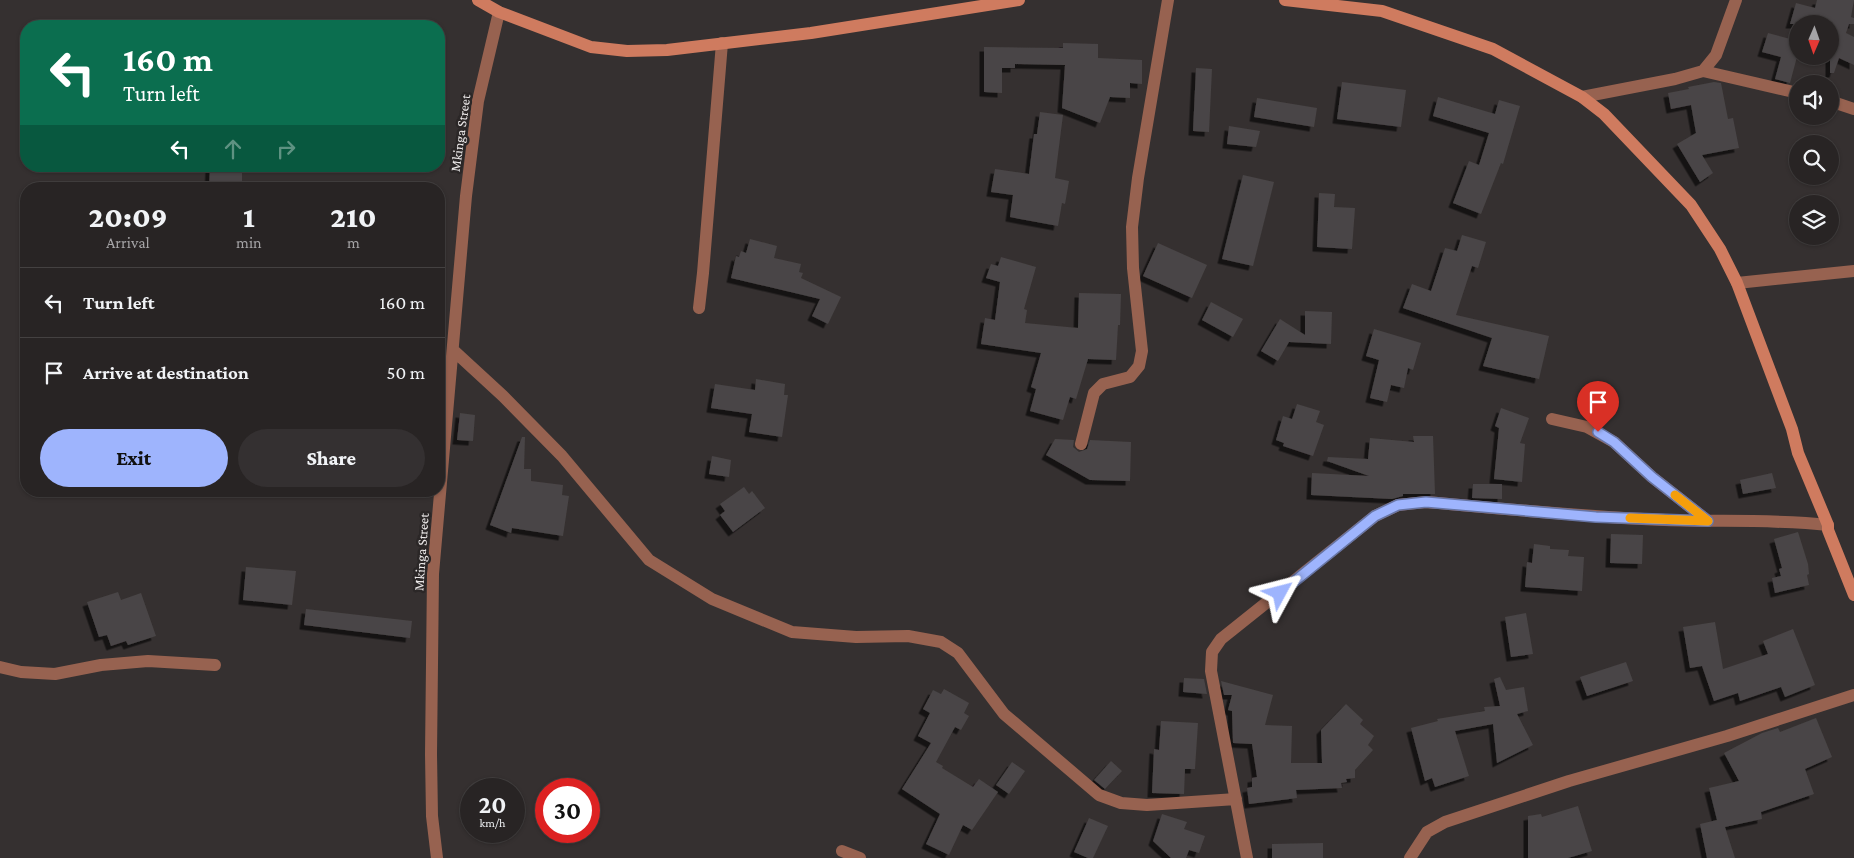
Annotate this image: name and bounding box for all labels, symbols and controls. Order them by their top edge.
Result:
north arrow [1789,15,1839,65]
map controls [1789,15,1839,245]
icon: left [40,40,105,105]
text: 160 m [123,40,213,79]
button: sound [1789,75,1839,125]
text: Turn left [123,81,200,106]
street label: Mkinga Street [447,93,473,173]
icon: left [166,135,194,163]
icon: ahead [219,135,247,163]
icon: right [272,135,300,163]
button: search [1789,135,1839,185]
button: layers [1789,195,1839,245]
text: 20:09 [89,200,167,233]
text: 1 [243,200,255,233]
text: 210 [330,200,376,233]
text: Arrival [106,234,150,251]
text: min [236,234,262,251]
text: m [347,234,360,251]
icon: left [40,289,68,317]
text: Turn left [83,292,155,313]
text: 160 m [379,292,425,313]
icon: arrive [40,359,68,387]
text: Arrive at destination [83,362,249,383]
text: 50 m [386,362,425,383]
pin [1577,381,1619,432]
icon: arrive [1584,388,1612,416]
button: Exit [40,429,228,487]
button: Share [238,429,425,487]
street label: Mkinga Street [410,512,432,592]
position arrow [1253,566,1305,618]
speed limit sign: 30 [535,778,600,843]
text: 20 [479,791,506,818]
text: km/h [480,816,505,830]

